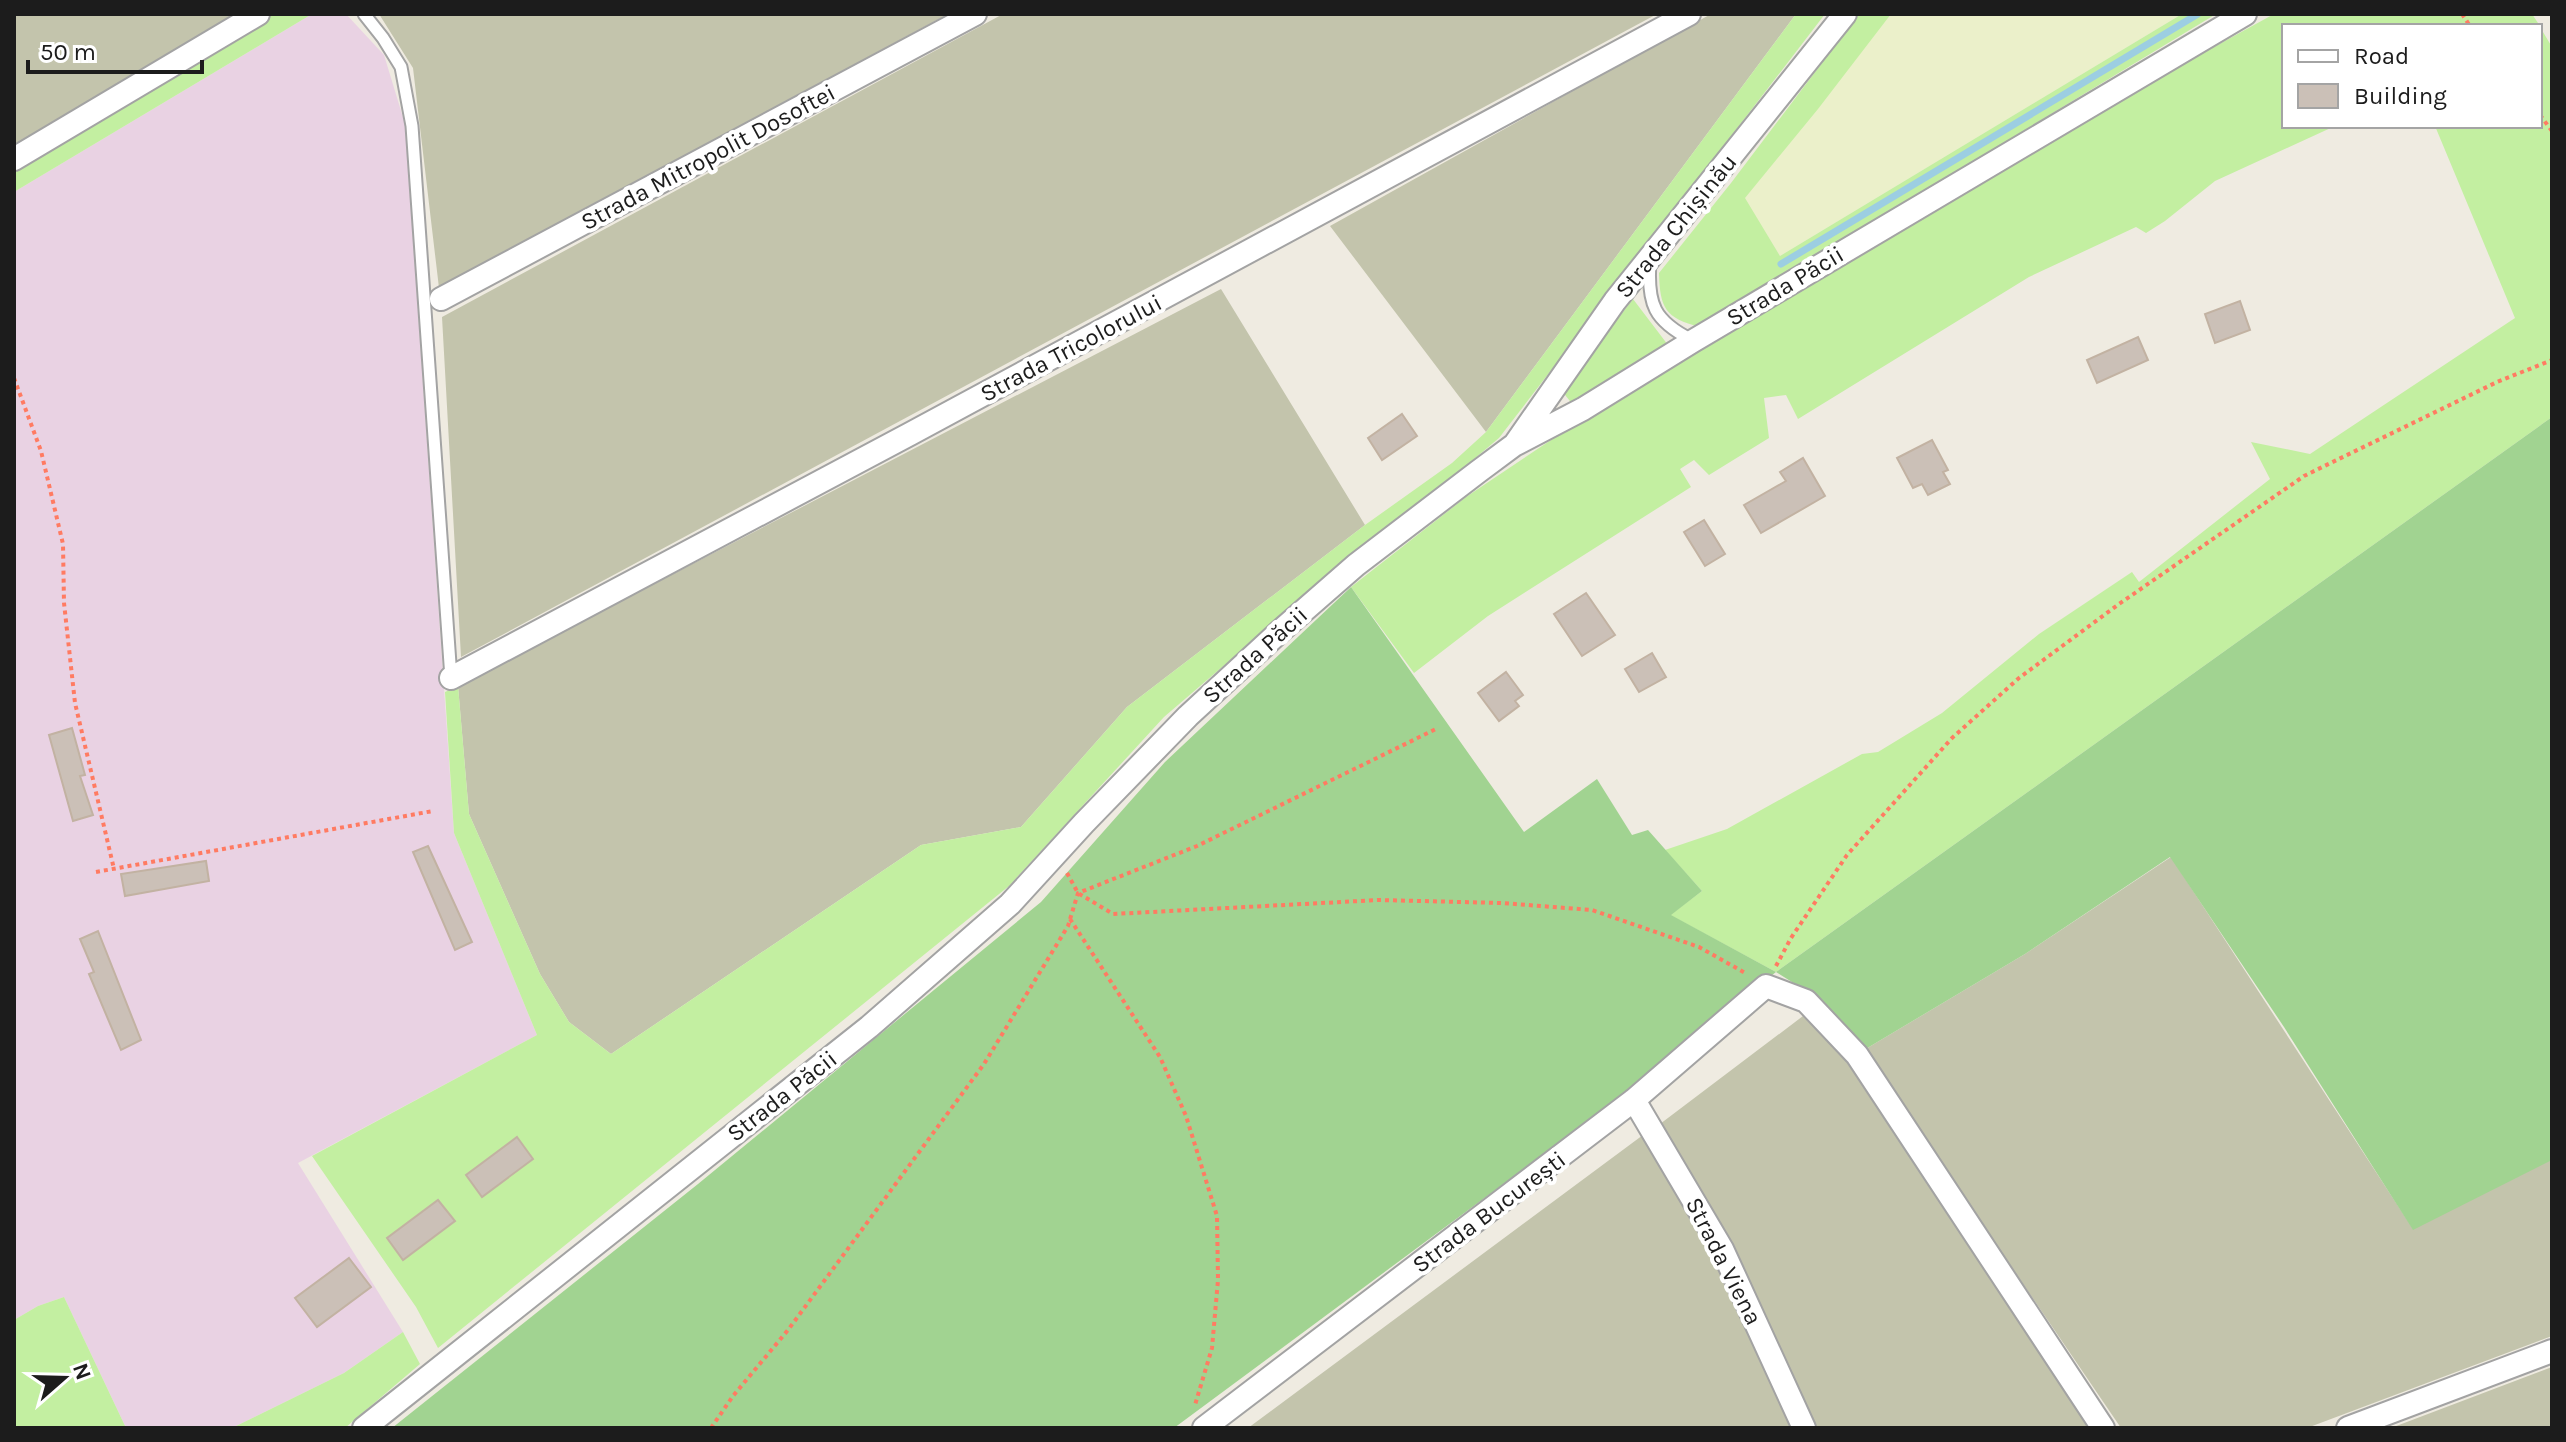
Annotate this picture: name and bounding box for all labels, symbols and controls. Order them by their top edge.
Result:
scale bar [28,24,202,74]
legend [2282,24,2542,128]
text: 50 m [40,38,96,66]
text: Road [2354,42,2409,70]
street label: Strada Mitropolit Dosoftei [576,78,840,236]
text: Building [2354,82,2447,110]
street label: Strada Chișinău [1609,148,1743,304]
street label: Strada Păcii [1721,240,1849,332]
street label: Strada Tricolorului [975,288,1167,408]
street label: Strada Păcii [1197,601,1313,709]
street label: Strada Păcii [721,1044,843,1148]
street label: Strada București [1407,1145,1571,1279]
street label: Strada Viena [1680,1193,1768,1329]
north arrow [24,1338,104,1418]
text: N [67,1360,97,1383]

